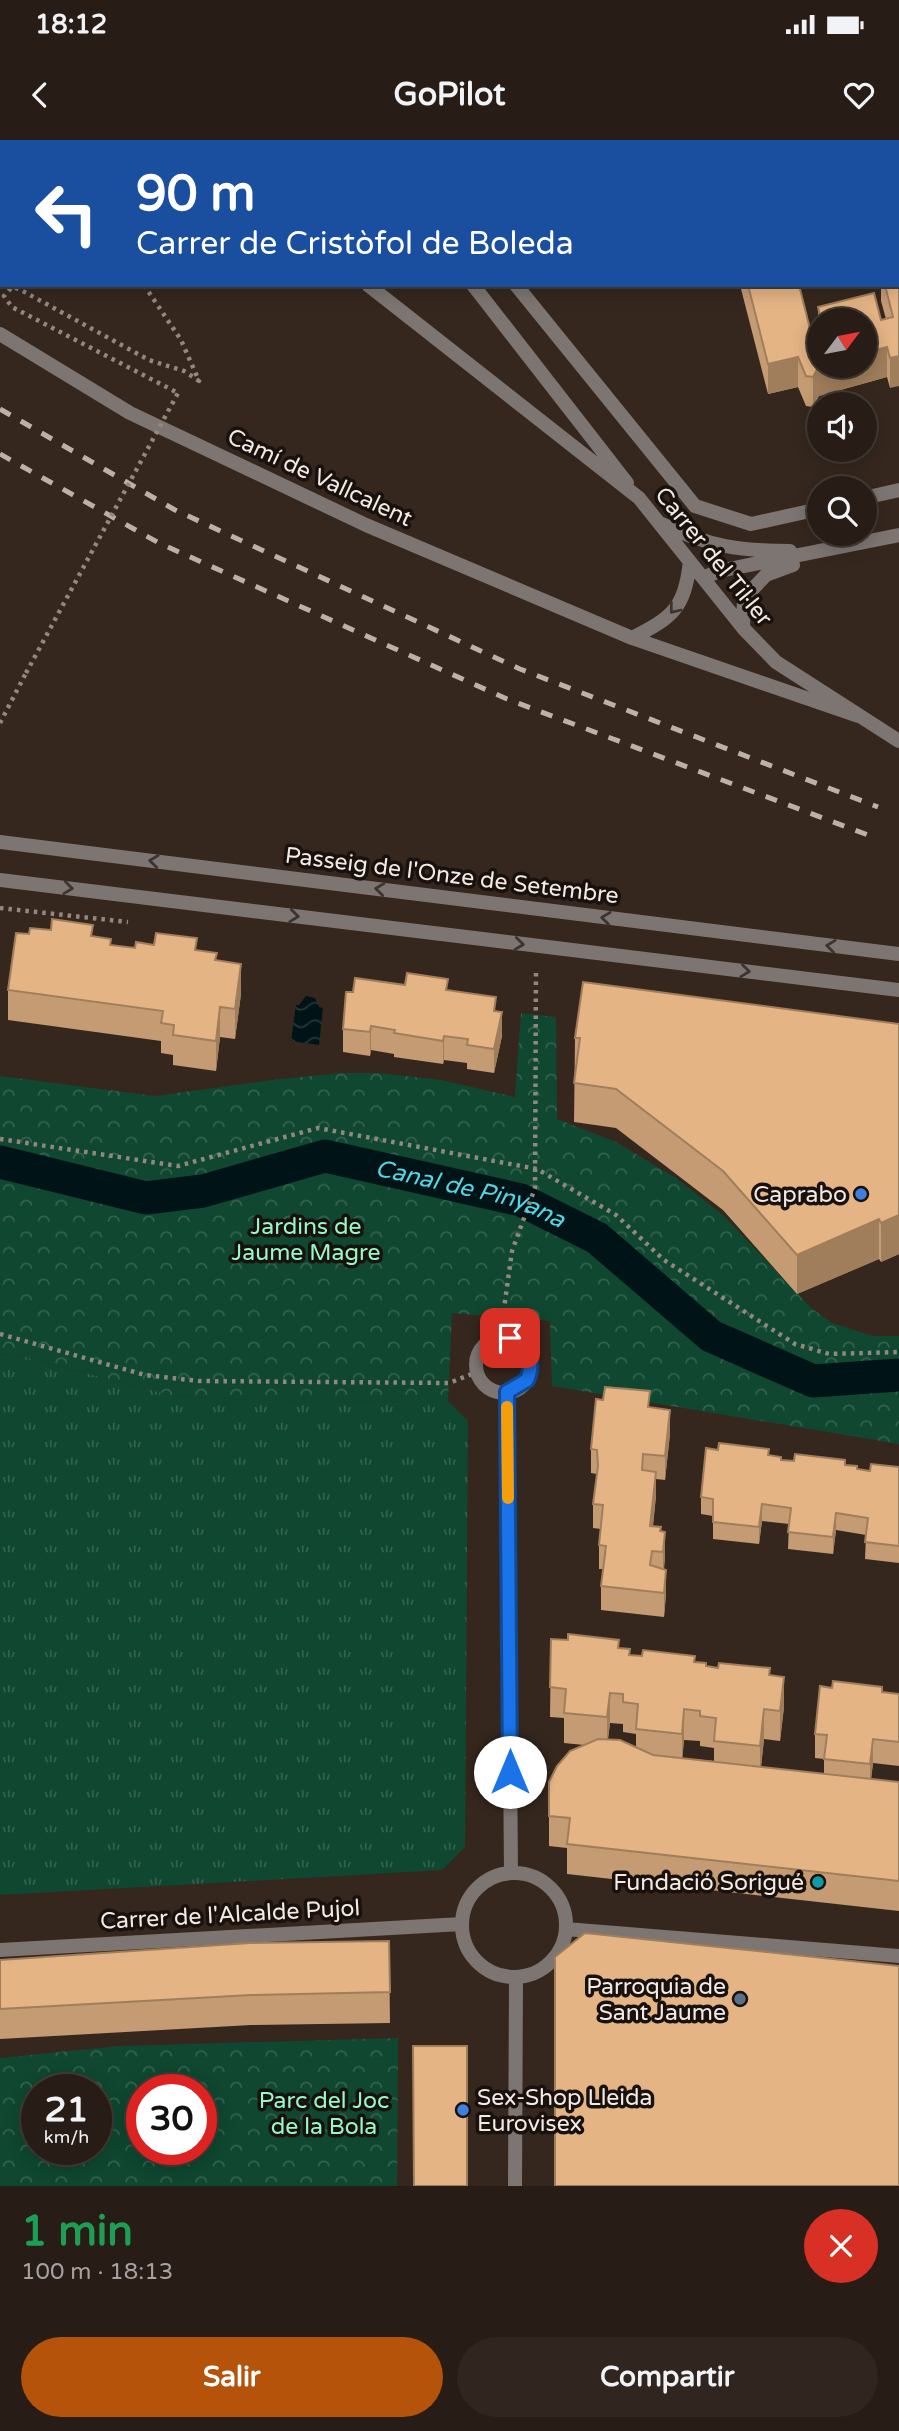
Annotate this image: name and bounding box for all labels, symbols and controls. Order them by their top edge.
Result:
text: 18:12 [35,9,107,40]
icon: back [21,76,59,114]
text: GoPilot [394,76,505,114]
icon: heart [840,76,878,114]
text: 90 m [136,165,255,224]
icon: left [21,168,112,259]
text: Carrer de Cristòfol de Boleda [136,225,574,263]
north arrow [807,308,877,378]
map controls [807,308,877,546]
button: sound [807,392,877,462]
street label: Camí de Vallcalent [223,423,417,533]
button: search [807,476,877,546]
street label: Carrer del Til·ler [649,482,778,632]
one-way arrow [669,602,682,614]
street label: Passeig de l'Onze de Setembre [284,842,620,910]
one-way arrow [148,853,160,868]
one-way arrow [62,881,74,896]
one-way arrow [374,882,386,897]
one-way arrow [288,908,299,923]
one-way arrow [600,910,611,925]
one-way arrow [513,936,525,951]
one-way arrow [825,938,837,953]
one-way arrow [739,964,751,979]
water label: Canal de Pinyana [373,1154,570,1235]
place label: Caprabo [753,1181,847,1209]
marker: Caprabo [853,1186,869,1202]
park label: Jardins de Jaume Magre [232,1213,380,1267]
pin [480,1308,540,1368]
icon: arrive [491,1319,529,1357]
position arrow [473,1735,547,1809]
place label: Fundació Sorigué [613,1869,804,1897]
marker: Fundació Sorigué [810,1874,826,1890]
street label: Carrer de l'Alcalde Pujol [99,1894,361,1936]
place label: Parroquia de Sant Jaume [586,1973,726,2027]
marker: Parroquia de Sant Jaume [732,1991,748,2007]
speed limit sign: 30 [126,2074,217,2165]
place label: Sex-Shop Lleida Eurovisex [477,2084,653,2138]
park label: Parc del Joc de la Bola [259,2087,389,2141]
text: 21 [45,2089,88,2131]
marker: Sex-Shop Lleida Eurovisex [455,2102,471,2118]
text: km/h [44,2126,89,2148]
text: 1 min [21,2206,133,2257]
button: close [804,2209,878,2283]
text: 100 m · 18:13 [21,2258,173,2286]
button: Salir [21,2337,443,2417]
button: Compartir [457,2337,878,2417]

